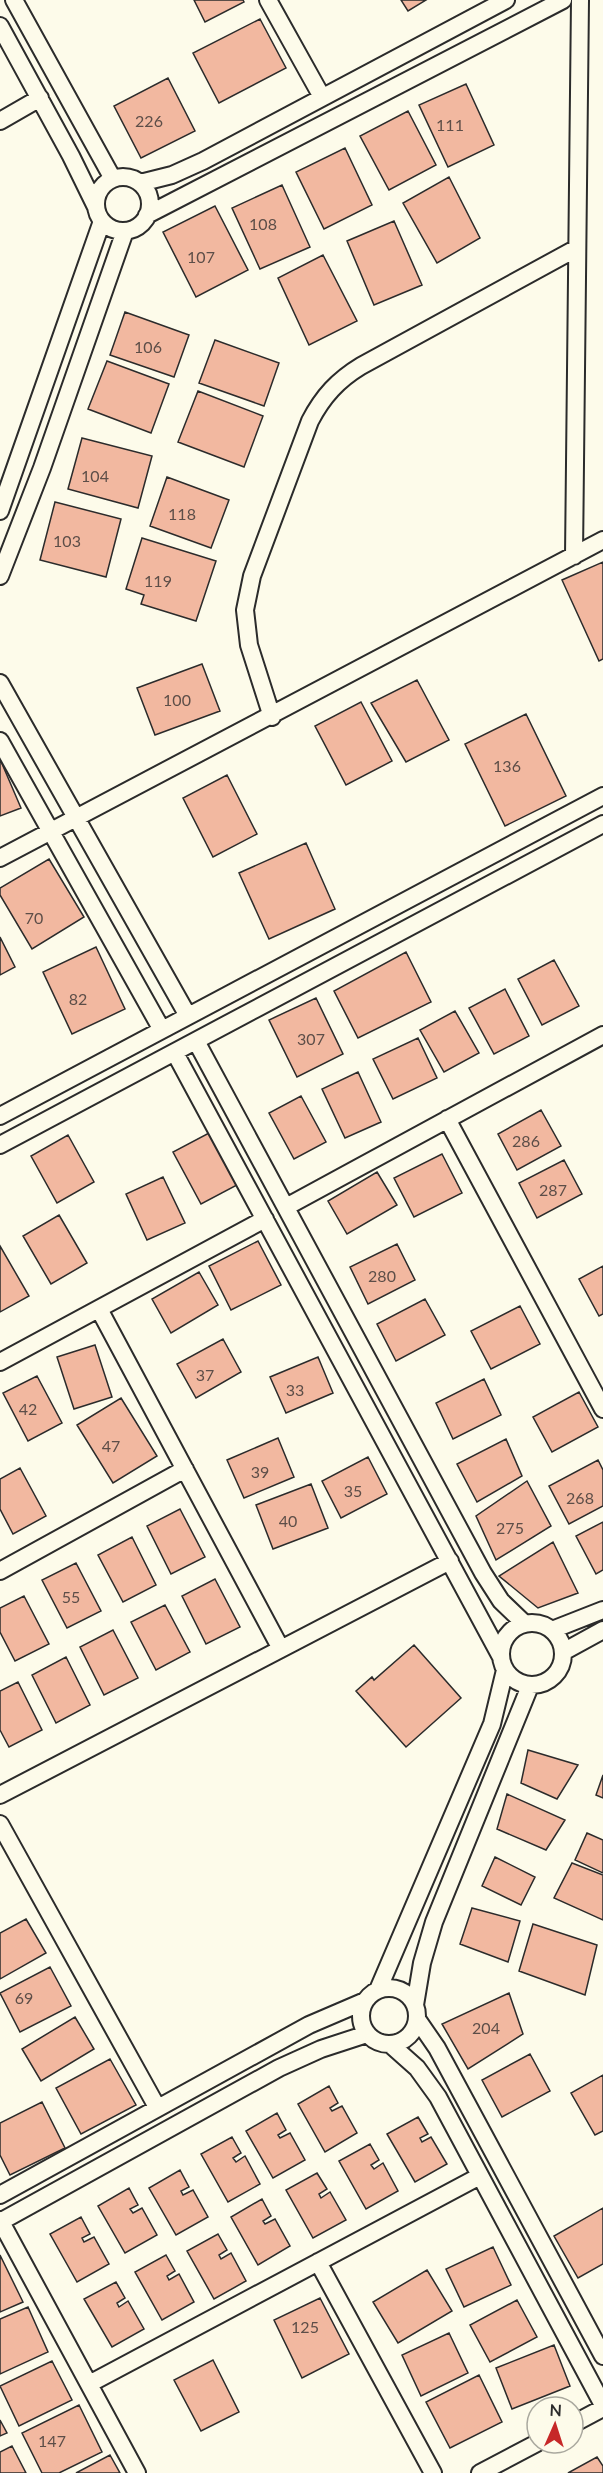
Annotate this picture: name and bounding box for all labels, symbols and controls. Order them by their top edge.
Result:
house number: 226 [135,111,163,130]
house number: 111 [436,115,464,134]
house number: 108 [249,214,277,233]
house number: 107 [187,247,215,266]
house number: 106 [134,337,162,356]
house number: 104 [81,466,109,485]
house number: 118 [168,504,196,523]
house number: 103 [53,531,81,550]
house number: 119 [144,571,172,590]
house number: 100 [163,690,191,709]
house number: 136 [493,756,521,775]
house number: 70 [25,908,43,927]
house number: 82 [69,989,87,1008]
house number: 307 [297,1029,325,1048]
house number: 286 [512,1131,540,1150]
house number: 287 [539,1180,567,1199]
house number: 280 [368,1266,396,1285]
house number: 37 [196,1365,214,1384]
house number: 33 [286,1380,304,1399]
house number: 42 [19,1399,37,1418]
house number: 47 [102,1436,120,1455]
house number: 39 [251,1462,269,1481]
house number: 35 [344,1481,362,1500]
house number: 268 [566,1488,594,1507]
house number: 40 [279,1511,297,1530]
house number: 275 [496,1518,524,1537]
house number: 55 [62,1587,80,1606]
house number: 69 [15,1988,33,2007]
house number: 204 [472,2018,500,2037]
house number: 125 [291,2317,319,2336]
north arrow [525,2395,585,2455]
text: N [549,2400,562,2419]
house number: 147 [38,2431,66,2450]

